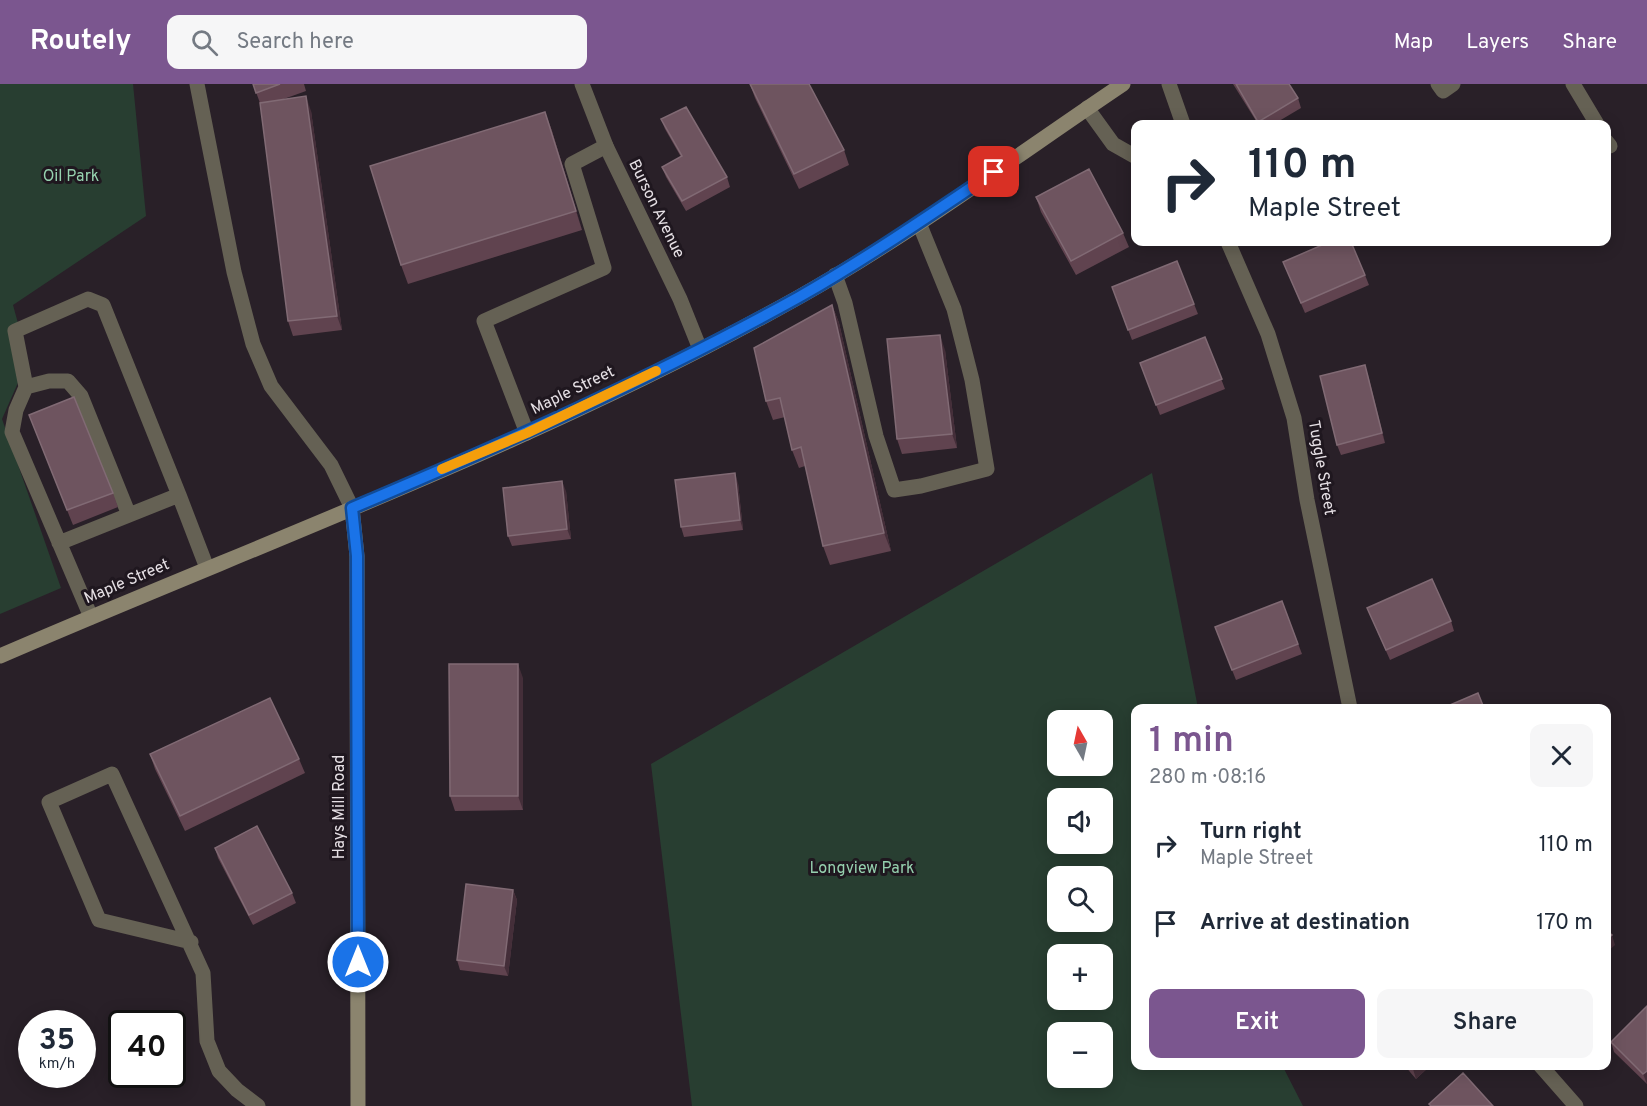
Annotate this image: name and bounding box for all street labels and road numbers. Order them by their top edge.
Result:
street label: Burson Avenue [623,156,689,262]
street label: Maple Street [528,362,618,420]
street label: Tuggle Street [1303,419,1339,517]
street label: Maple Street [81,555,173,609]
street label: Hays Mill Road [330,755,350,859]

